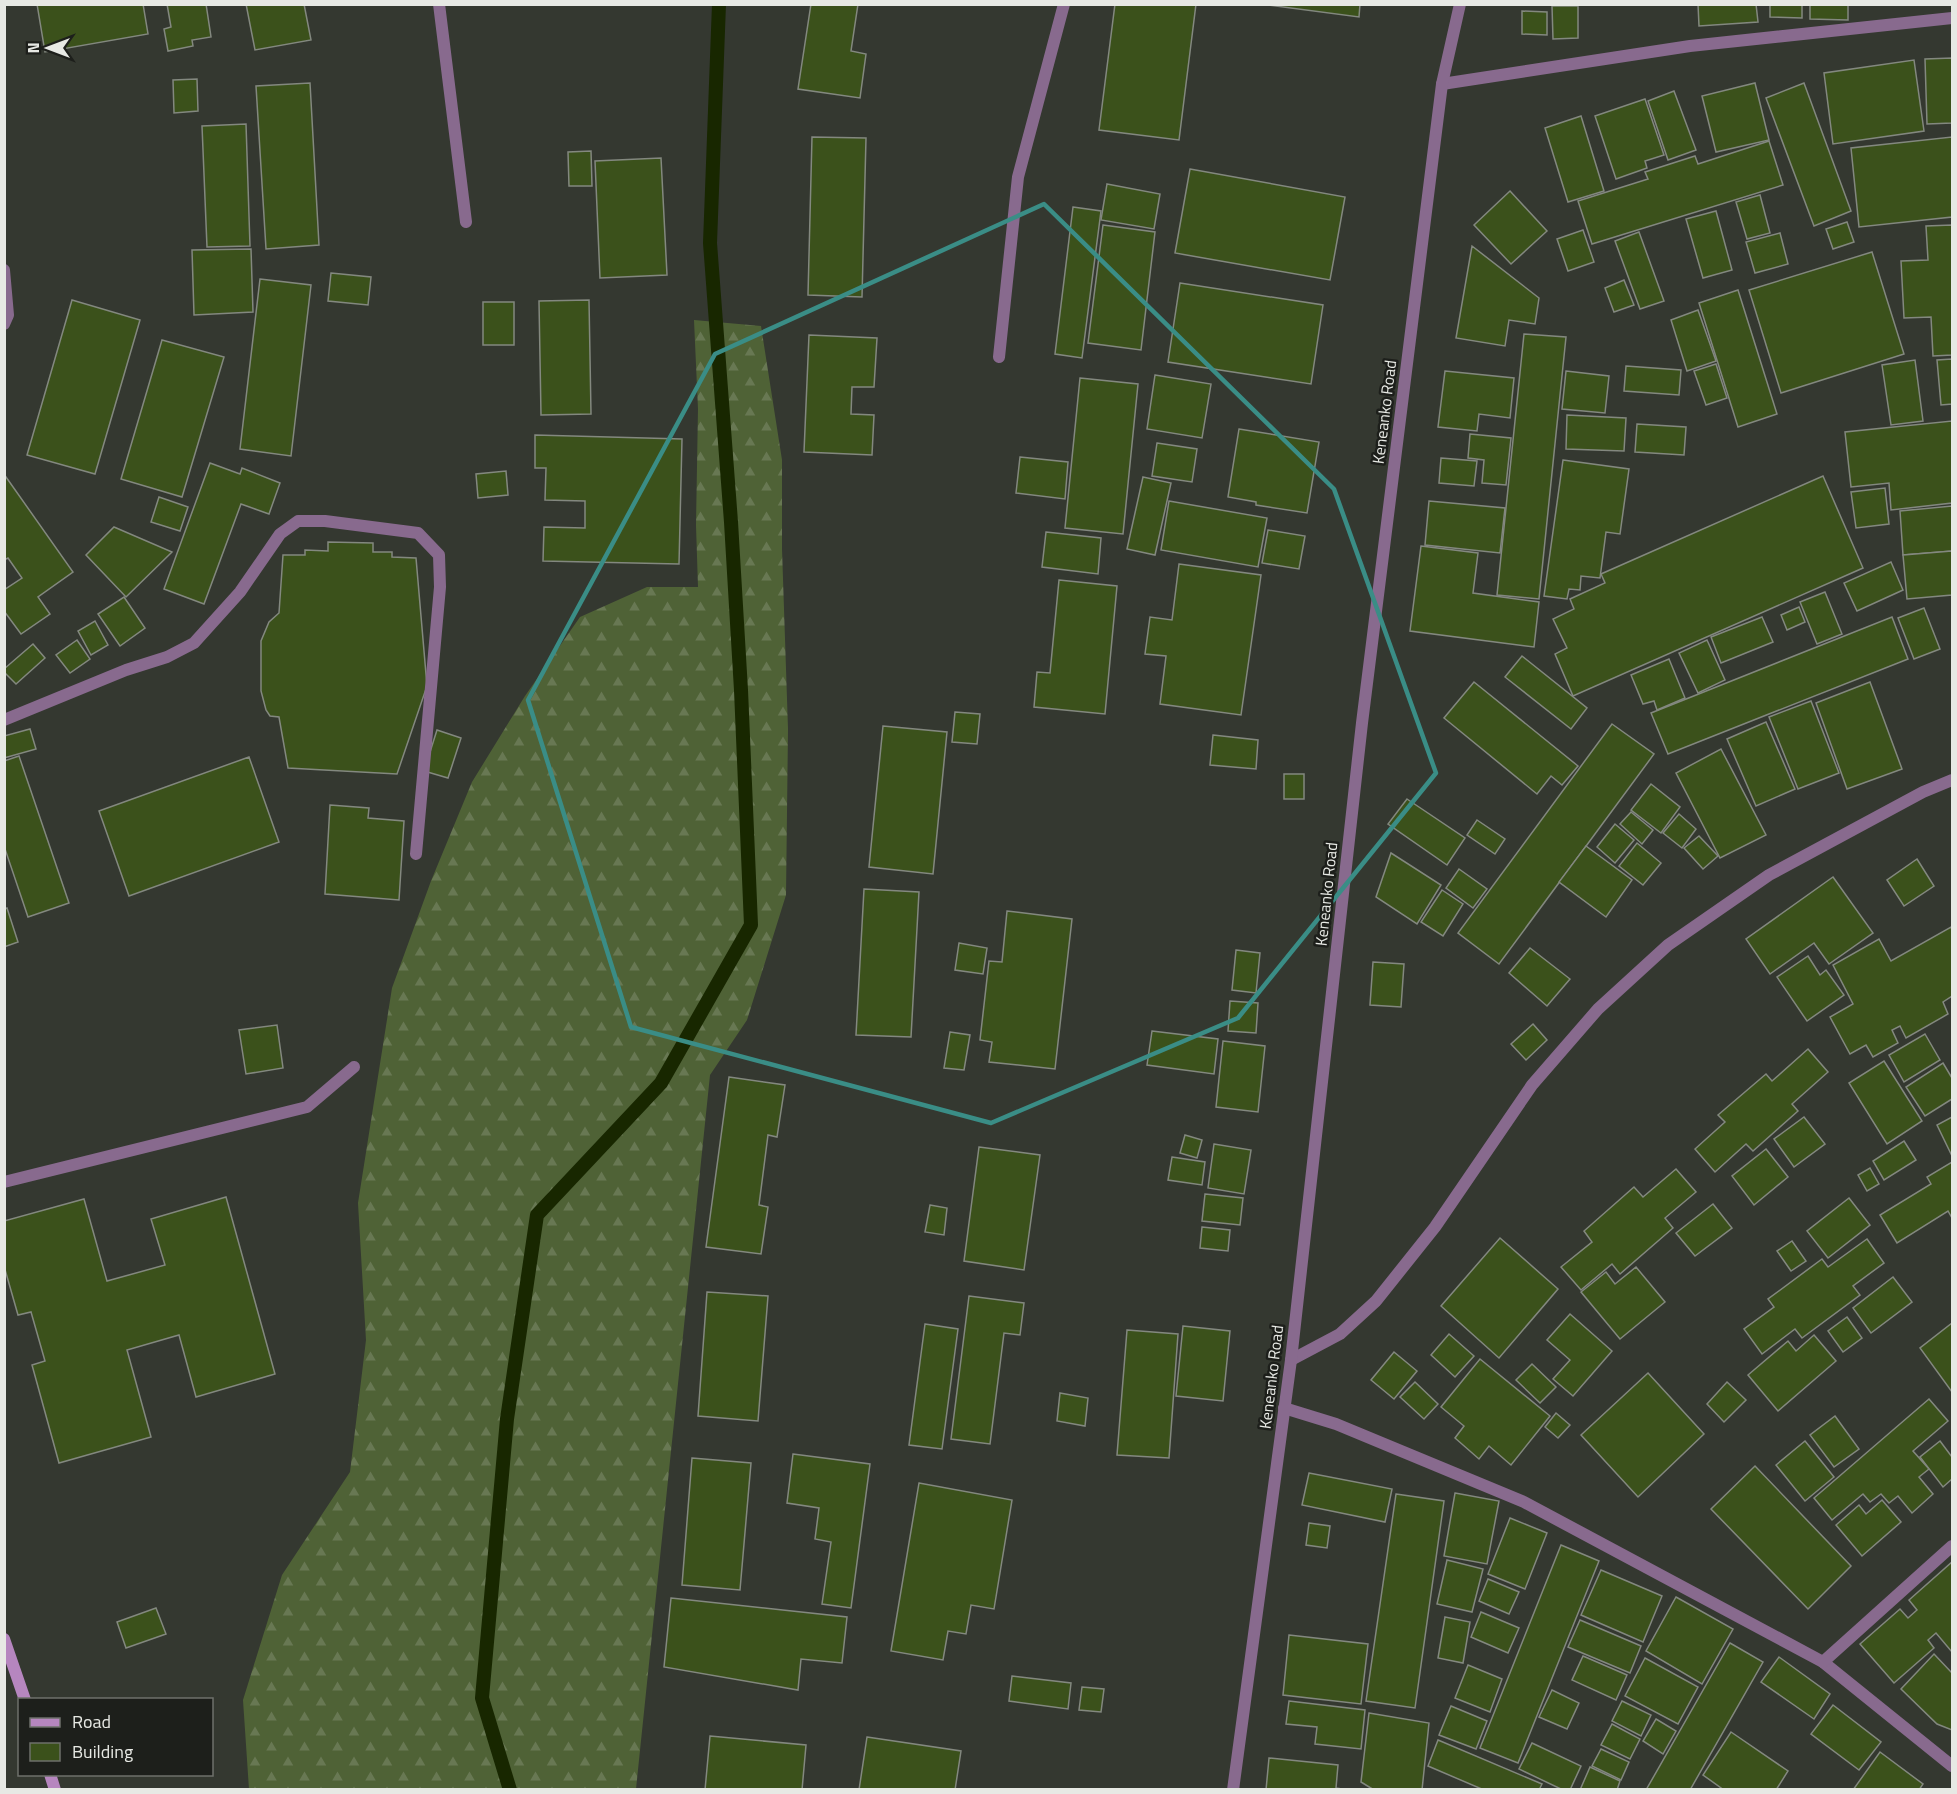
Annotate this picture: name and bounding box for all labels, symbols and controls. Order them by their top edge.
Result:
north arrow [18,18,78,78]
text: N [21,42,45,54]
street label: Keneanko Road [1366,359,1402,465]
street label: Keneanko Road [1309,841,1343,947]
street label: Keneanko Road [1253,1324,1289,1430]
legend [18,1698,213,1776]
text: Road [72,1708,111,1735]
text: Building [72,1738,133,1765]

